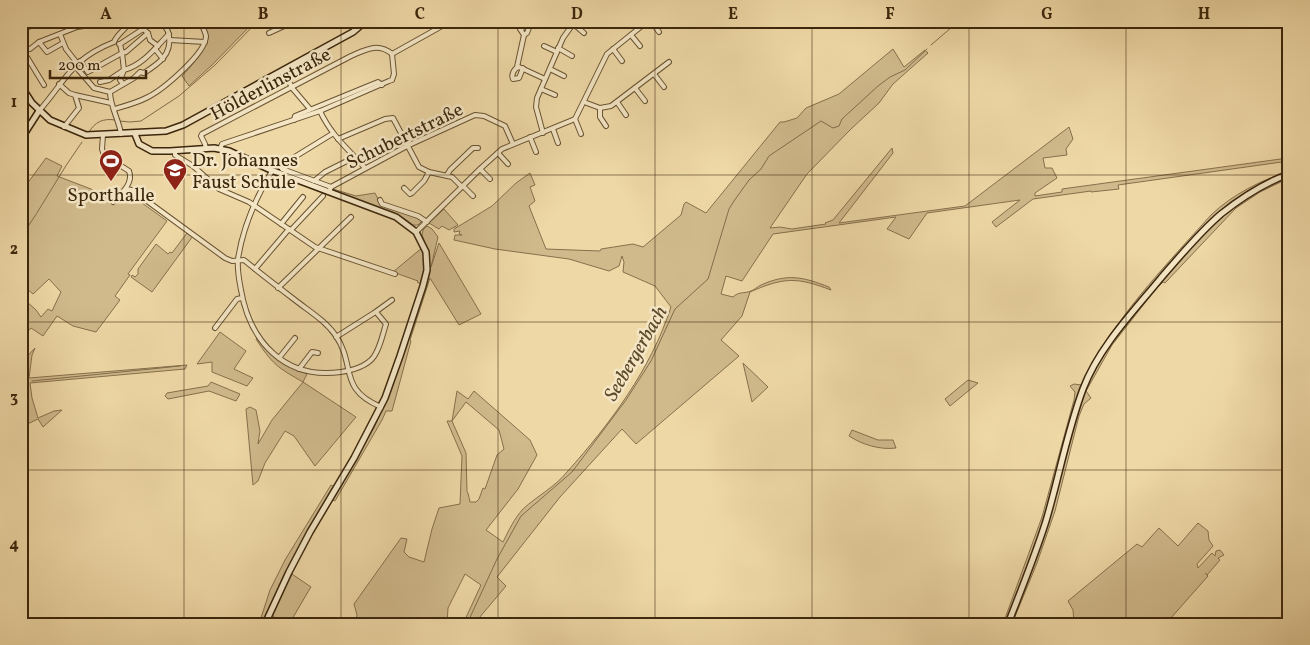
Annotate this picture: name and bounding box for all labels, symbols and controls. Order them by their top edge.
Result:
text: A [100,4,112,26]
text: B [258,4,269,26]
text: C [415,4,425,26]
text: D [571,4,583,26]
text: E [728,4,738,26]
text: F [885,4,895,26]
text: G [1041,4,1053,26]
text: H [1198,4,1210,26]
street label: Hölderlinstraße [206,42,336,127]
scale bar [50,48,146,80]
text: 200 m [58,56,101,77]
text: 1 [11,92,17,114]
street label: Schubertstraße [342,97,468,176]
sports icon: Sporthalle [98,148,124,182]
place label: Dr. Johannes Faust Schule [192,148,298,196]
school or university icon: Dr. Johannes Faust Schule [162,157,188,191]
place label: Sporthalle [67,183,155,209]
text: 2 [10,239,18,261]
water label: Seebergerbach [598,301,675,407]
text: 3 [10,387,18,409]
text: 4 [9,534,19,556]

